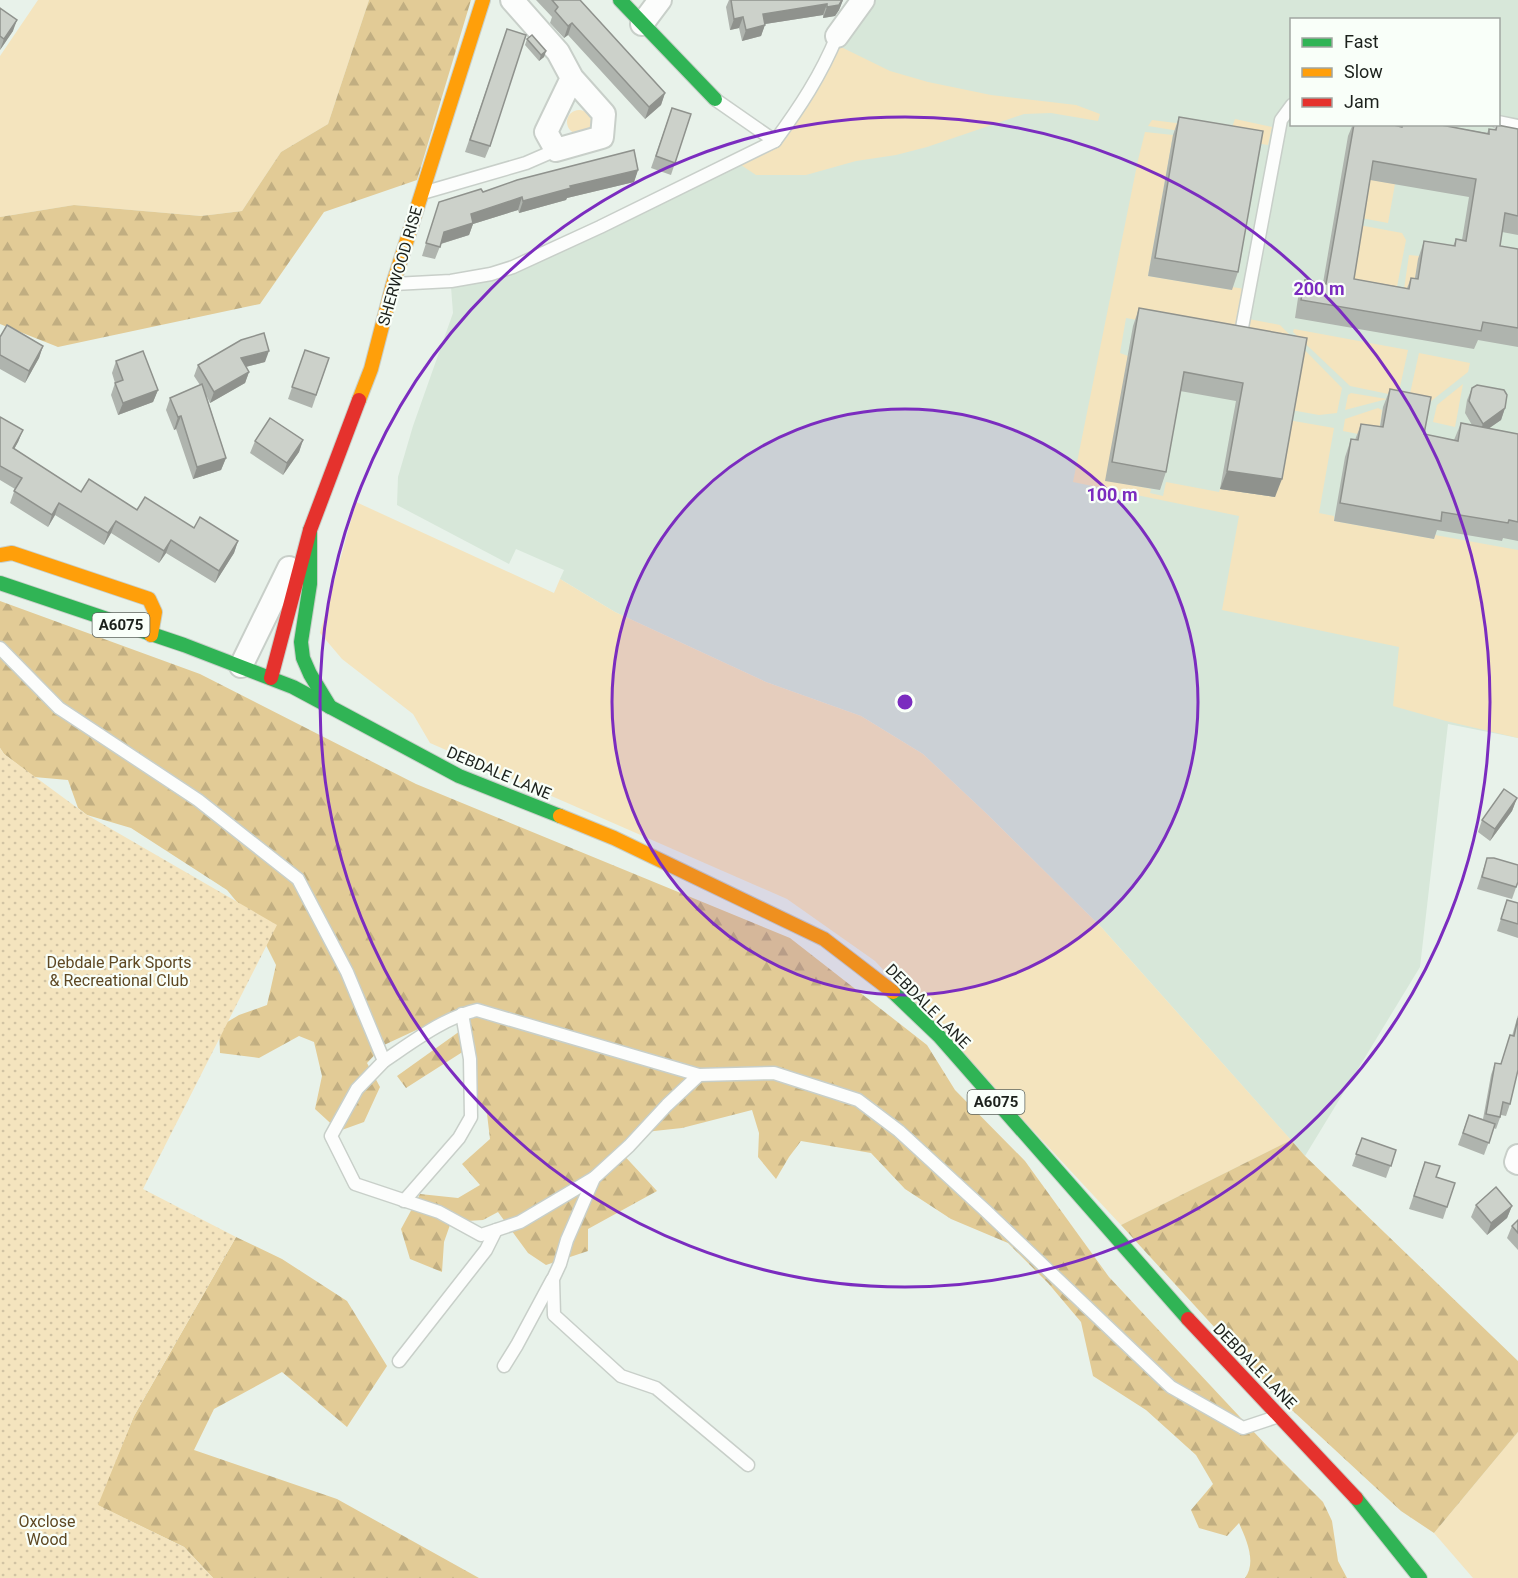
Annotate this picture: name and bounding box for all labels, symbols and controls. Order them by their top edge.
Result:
legend [1290,18,1500,126]
text: Fast [1344,31,1379,52]
text: Slow [1344,61,1383,82]
text: Jam [1344,91,1380,112]
street label: SHERWOOD RISE [374,204,426,328]
text: 200 m [1293,278,1345,299]
text: 100 m [1086,484,1138,505]
road number: A6075 [92,613,150,637]
centre of rings [895,692,915,712]
street label: DEBDALE LANE [444,742,554,804]
park label: Debdale Park Sports & Recreational Club [46,953,192,990]
street label: DEBDALE LANE [882,960,974,1052]
road number: A6075 [968,1090,1024,1114]
street label: DEBDALE LANE [1209,1319,1301,1413]
park label: Oxclose Wood [19,1512,75,1549]

